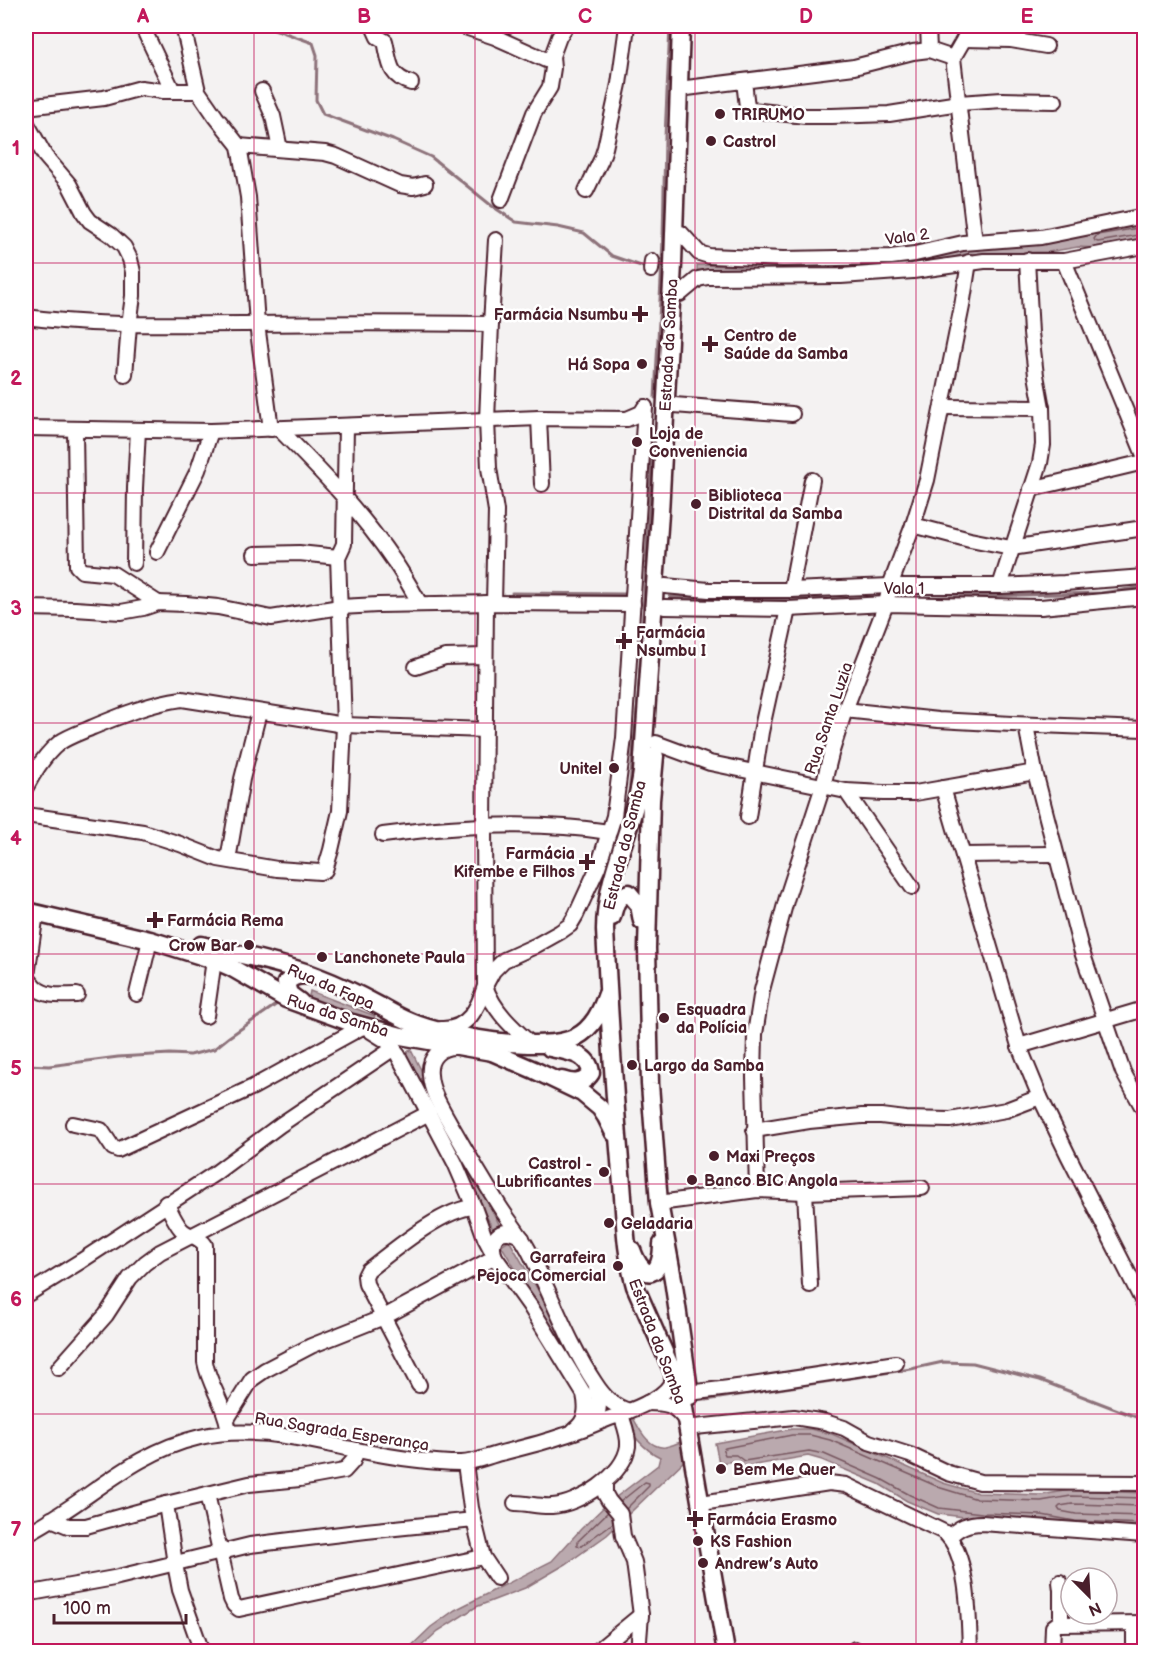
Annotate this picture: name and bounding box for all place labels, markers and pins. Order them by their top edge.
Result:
place label: TRIRUMO [732,106,805,125]
marker: TRIRUMO [713,107,727,121]
place label: Castrol [723,133,776,152]
marker: Castrol [704,134,718,148]
place label: Farmácia Nsumbu [494,306,628,325]
marker: Farmácia Nsumbu [633,307,647,321]
place label: Centro de Saúde da Samba [724,327,848,364]
marker: Centro de Saúde da Samba [701,335,719,353]
place label: Há Sopa [567,356,630,375]
marker: Há Sopa [635,357,649,371]
place label: Loja de Conveniencia [649,425,748,462]
marker: Loja de Conveniencia [630,435,644,449]
place label: Biblioteca Distrital da Samba [708,487,843,524]
marker: Biblioteca Distrital da Samba [689,497,703,511]
place label: Farmácia Nsumbu I [636,624,706,661]
marker: Farmácia Nsumbu I [617,634,631,648]
place label: Unitel [559,760,602,779]
marker: Unitel [607,761,621,775]
place label: Farmácia Kifembe e Filhos [453,845,575,882]
marker: Farmácia Kifembe e Filhos [580,855,594,869]
place label: Farmácia Rema [167,912,284,931]
marker: Farmácia Rema [148,913,162,927]
place label: Crow Bar [169,937,238,956]
marker: Crow Bar [242,938,256,952]
place label: Lanchonete Paula [334,949,465,968]
marker: Lanchonete Paula [315,950,329,964]
place label: Esquadra da Polícia [676,1001,747,1038]
marker: Esquadra da Polícia [657,1011,671,1025]
place label: Largo da Samba [644,1057,764,1076]
marker: Largo da Samba [625,1058,639,1072]
place label: Maxi Preços [726,1148,815,1167]
marker: Maxi Preços [707,1149,721,1163]
place label: Castrol - Lubrificantes [496,1155,592,1192]
marker: Castrol - Lubrificantes [597,1165,611,1179]
place label: Banco BIC Angola [704,1172,838,1191]
marker: Banco BIC Angola [685,1173,699,1187]
place label: Geladaria [621,1215,693,1234]
marker: Geladaria [602,1216,616,1230]
place label: Garrafeira Pejoca Comercial [477,1249,606,1286]
marker: Garrafeira Pejoca Comercial [611,1259,625,1273]
place label: Bem Me Quer [733,1461,836,1480]
marker: Bem Me Quer [714,1462,728,1476]
place label: Farmácia Erasmo [707,1511,837,1530]
marker: Farmácia Erasmo [688,1512,702,1526]
place label: KS Fashion [710,1533,792,1552]
marker: KS Fashion [691,1534,705,1548]
place label: Andrew’s Auto [714,1555,818,1574]
marker: Andrew’s Auto [696,1556,710,1570]

